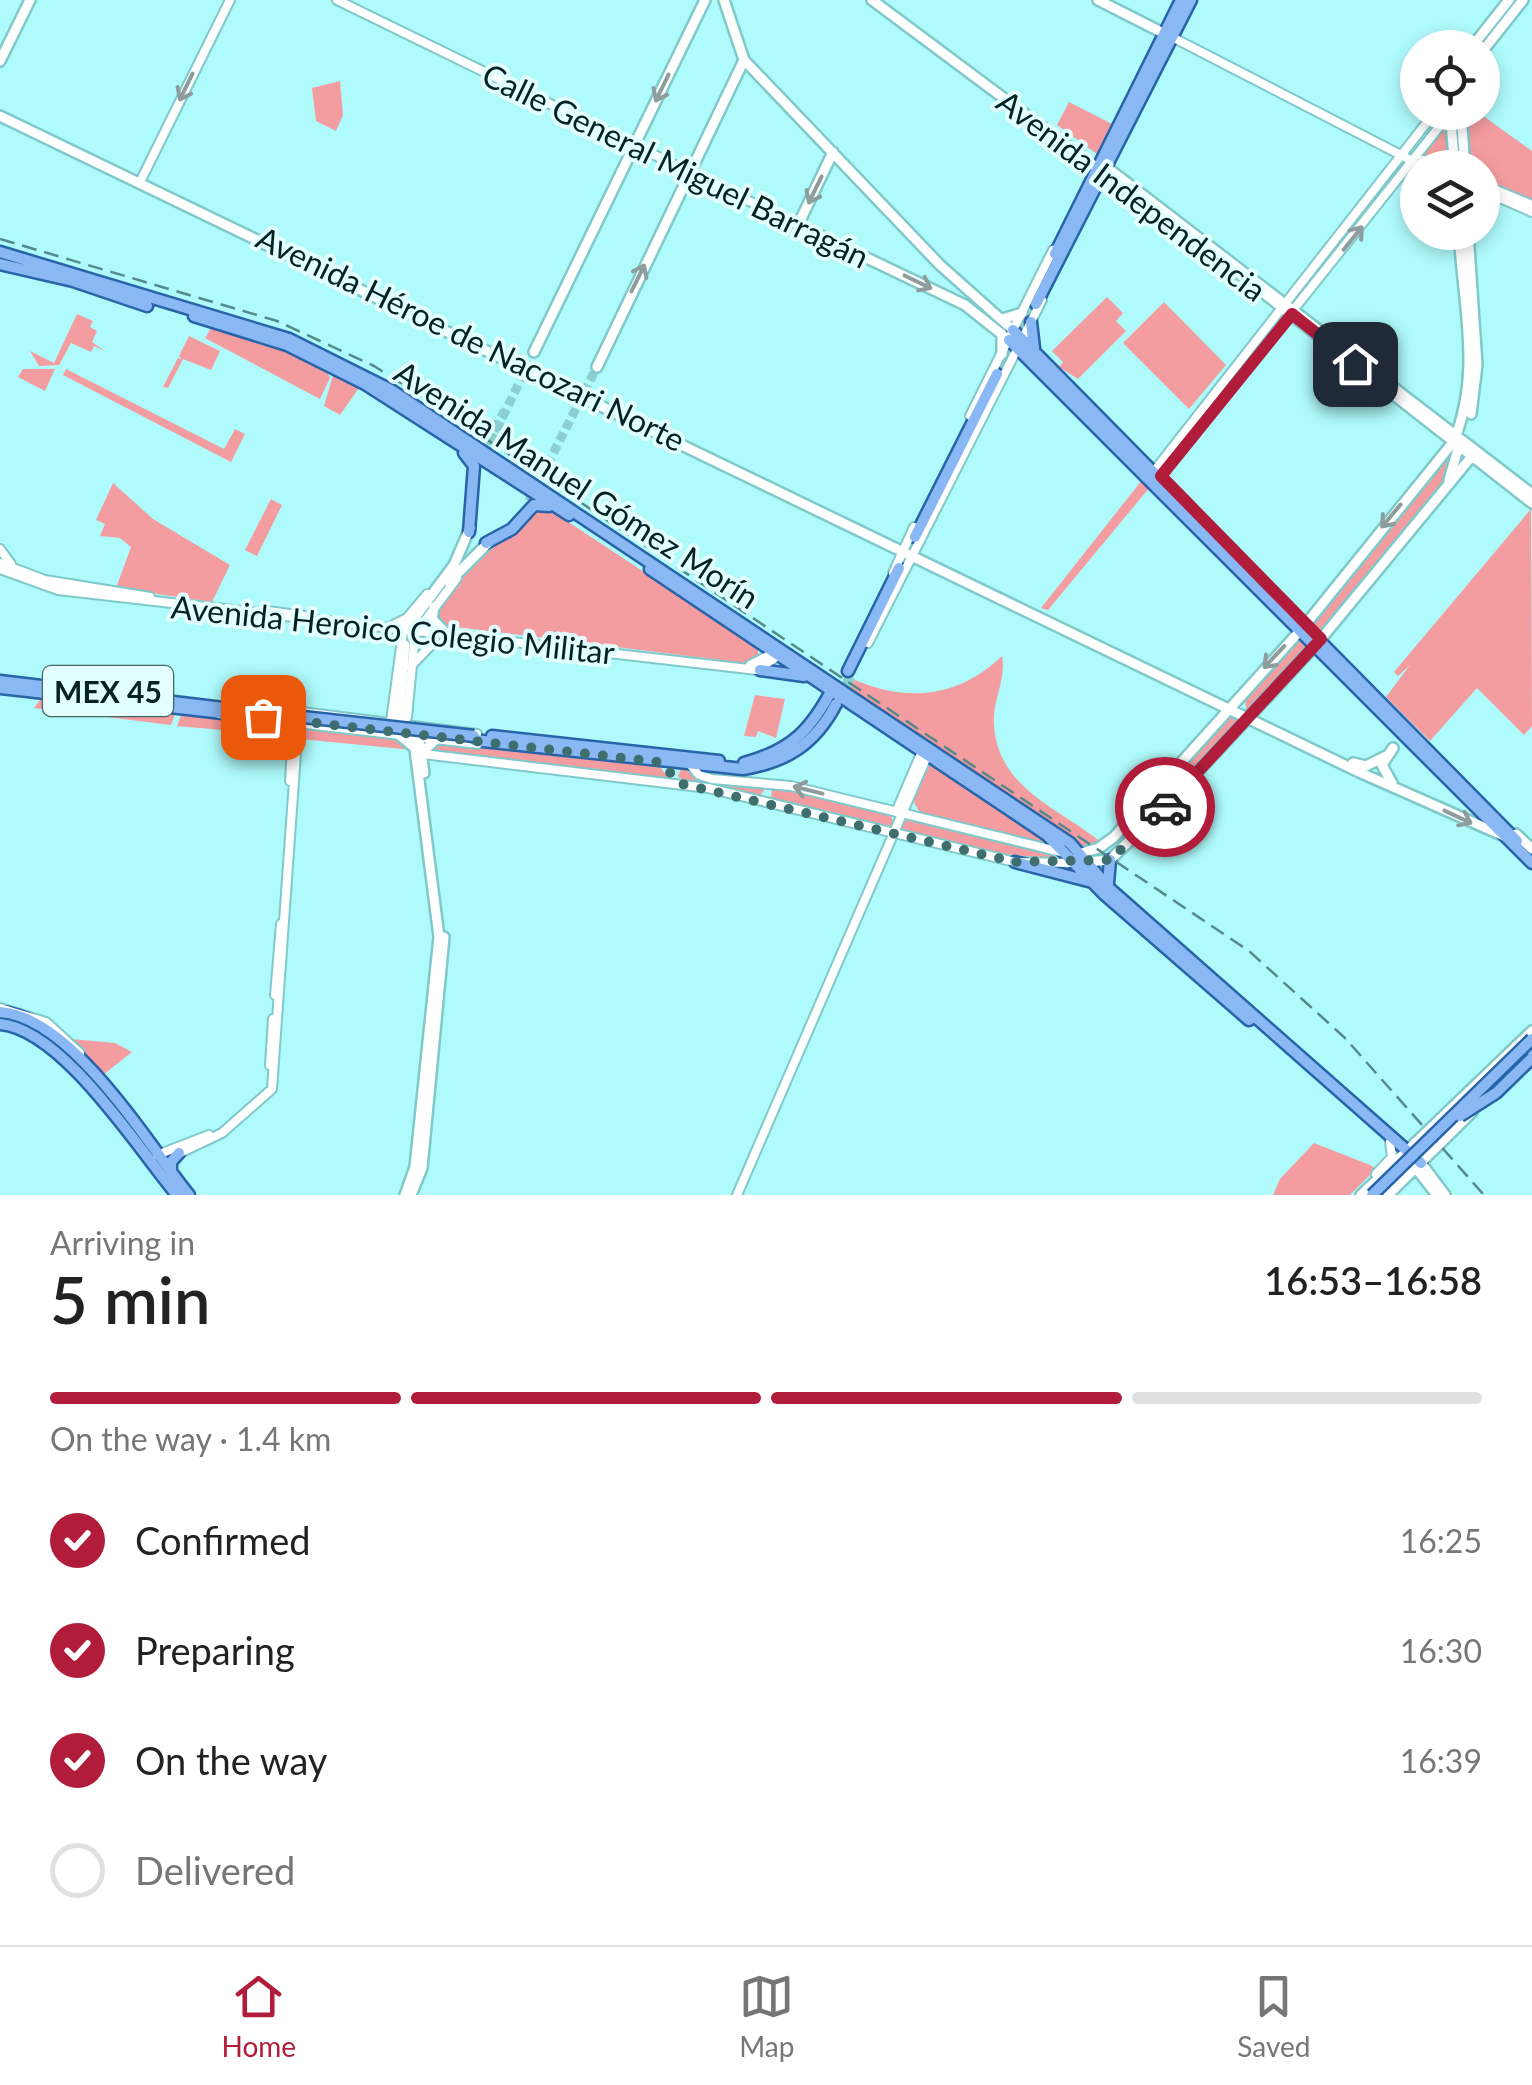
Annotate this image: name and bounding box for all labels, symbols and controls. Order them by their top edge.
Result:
map controls [1400,30,1500,250]
button: locate [1400,30,1500,130]
street label: Calle General Miguel Barragán [476,54,876,276]
one-way arrow [176,72,195,102]
one-way arrow [652,72,671,102]
street label: Avenida Independencia [990,81,1274,309]
button: layers [1400,150,1500,250]
one-way arrow [805,174,824,204]
street label: Avenida Héroe de Nacozari Norte [251,217,691,459]
one-way arrow [1341,225,1363,251]
one-way arrow [629,264,648,294]
one-way arrow [902,274,932,293]
pin [1313,322,1398,407]
icon: home [1328,337,1383,392]
street label: Avenida Manuel Gómez Morín [388,352,766,616]
one-way arrow [1380,502,1402,528]
street label: Avenida Heroico Colegio Militar [169,586,617,672]
one-way arrow [1262,645,1286,669]
road number: MEX 45 [43,666,173,716]
pin [221,675,306,760]
icon: bag [236,690,291,745]
courier [1115,757,1215,857]
one-way arrow [793,780,825,798]
icon: car [1138,780,1193,835]
one-way arrow [1443,809,1473,828]
text: Arriving in [50,1223,195,1262]
text: 16:53–16:58 [1264,1257,1482,1303]
text: 5 min [50,1260,210,1338]
text: On the way · 1.4 km [50,1419,331,1458]
icon: check [50,1513,105,1568]
text: Confirmed [135,1517,311,1563]
text: 16:25 [1400,1521,1482,1560]
icon: check [50,1623,105,1678]
text: Preparing [135,1627,295,1673]
text: 16:30 [1400,1631,1482,1670]
icon: check [50,1733,105,1788]
text: On the way [135,1737,327,1783]
text: 16:39 [1400,1741,1482,1780]
text: Delivered [135,1847,295,1893]
tab: Home [222,1969,296,2063]
tab: Map [739,1969,794,2063]
tab: Saved [1237,1969,1310,2063]

